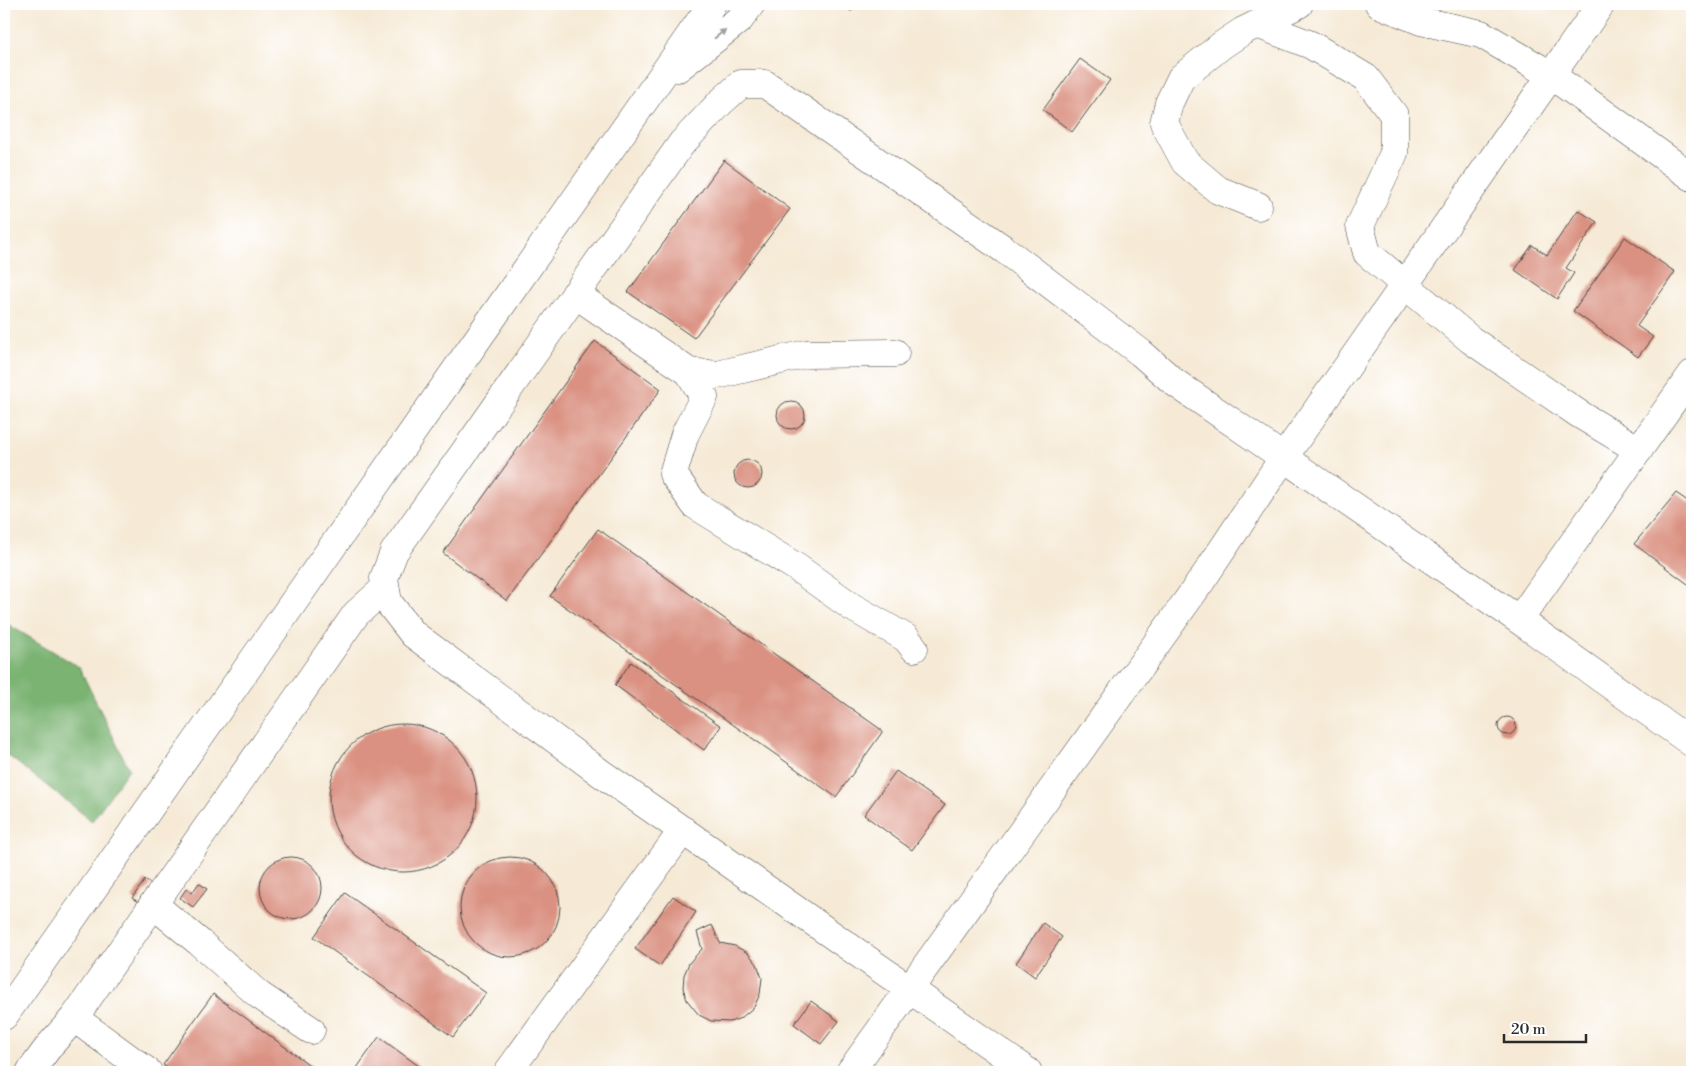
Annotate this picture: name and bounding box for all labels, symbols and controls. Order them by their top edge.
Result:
one-way arrow [714,29,727,40]
scale bar [1504,1011,1586,1043]
text: 20 m [1511,1020,1546,1039]

